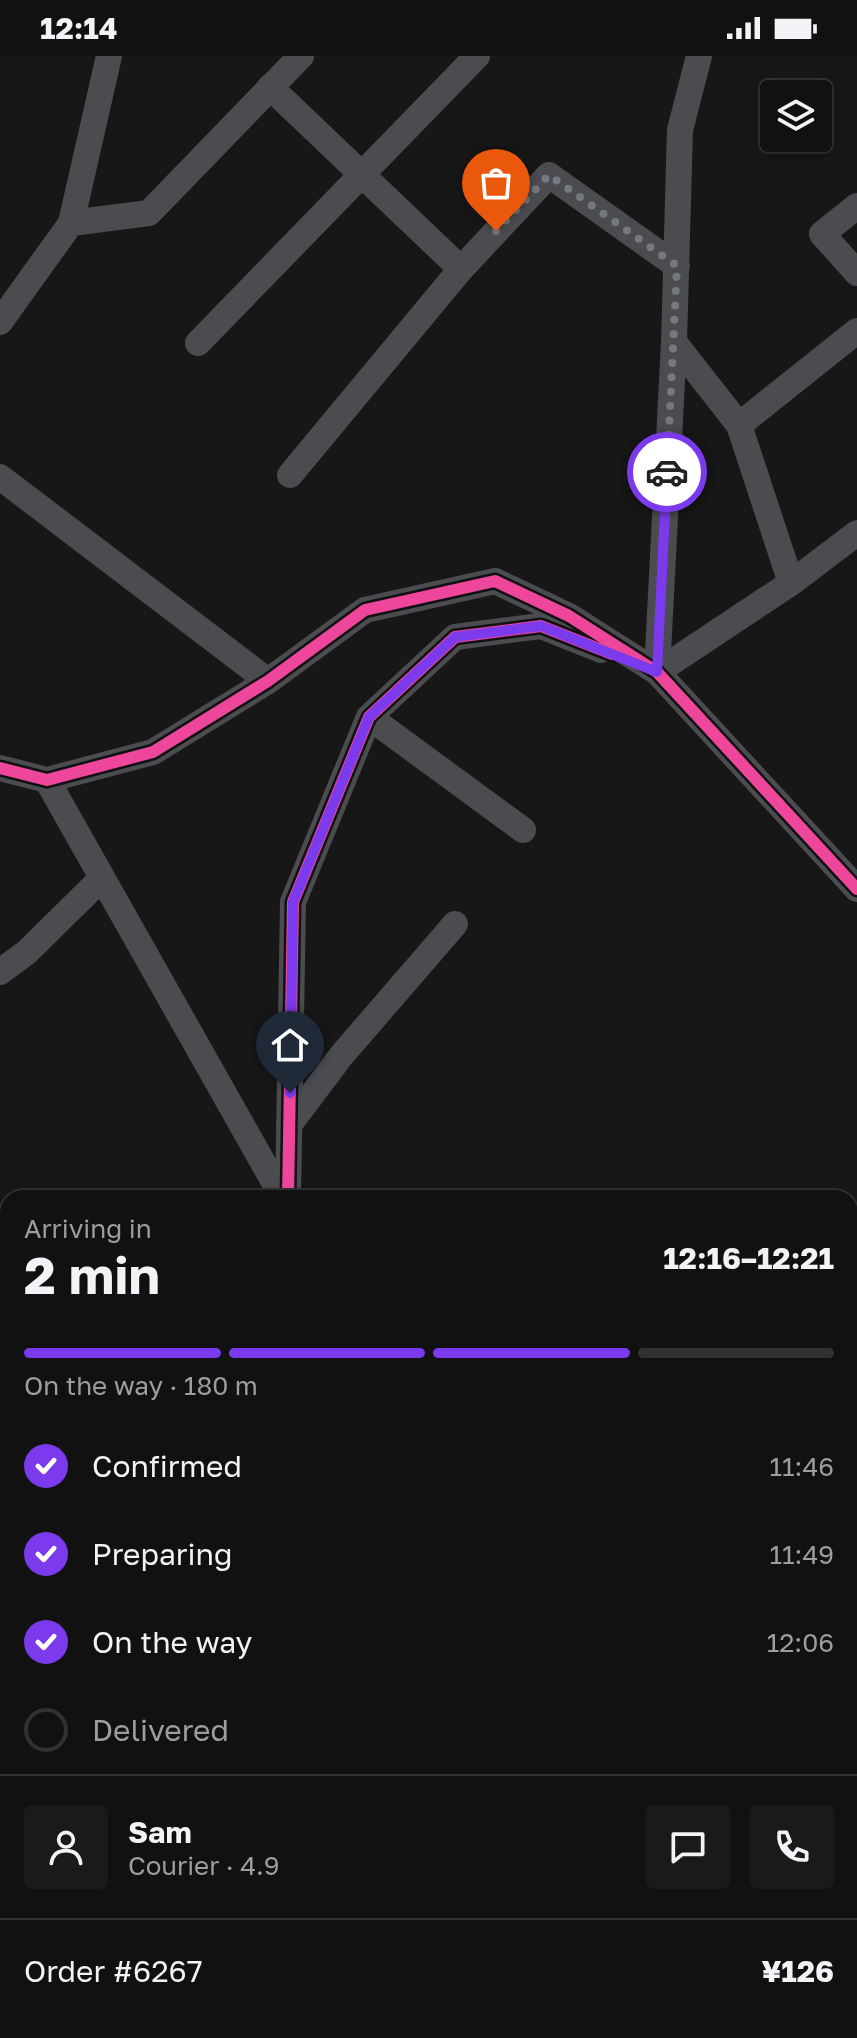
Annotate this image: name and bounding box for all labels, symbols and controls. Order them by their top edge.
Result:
text: 12:14 [40,10,118,46]
map controls [760,80,832,152]
button: layers [760,80,832,152]
pin [462,149,530,231]
icon: bag [474,161,518,205]
courier [627,432,707,512]
icon: car [645,450,689,494]
pin [256,1011,324,1093]
icon: home [268,1023,312,1067]
text: Arriving in [24,1213,152,1244]
text: 12:16–12:21 [663,1240,834,1276]
text: 2 min [24,1243,160,1305]
text: On the way · 180 m [24,1370,258,1401]
icon: check [24,1444,68,1488]
text: Confirmed [92,1448,242,1484]
text: 11:46 [769,1451,834,1482]
icon: check [24,1532,68,1576]
text: Preparing [92,1536,233,1572]
text: 11:49 [769,1539,834,1570]
icon: check [24,1620,68,1664]
text: On the way [92,1624,252,1660]
text: 12:06 [767,1627,834,1658]
text: Delivered [92,1712,229,1748]
button: person [24,1805,108,1889]
button: chat [646,1805,730,1889]
button: phone [750,1805,834,1889]
text: Sam [128,1814,192,1850]
text: Courier · 4.9 [128,1850,280,1881]
text: Order #6267 [24,1953,203,1989]
text: ¥126 [761,1953,834,1989]

